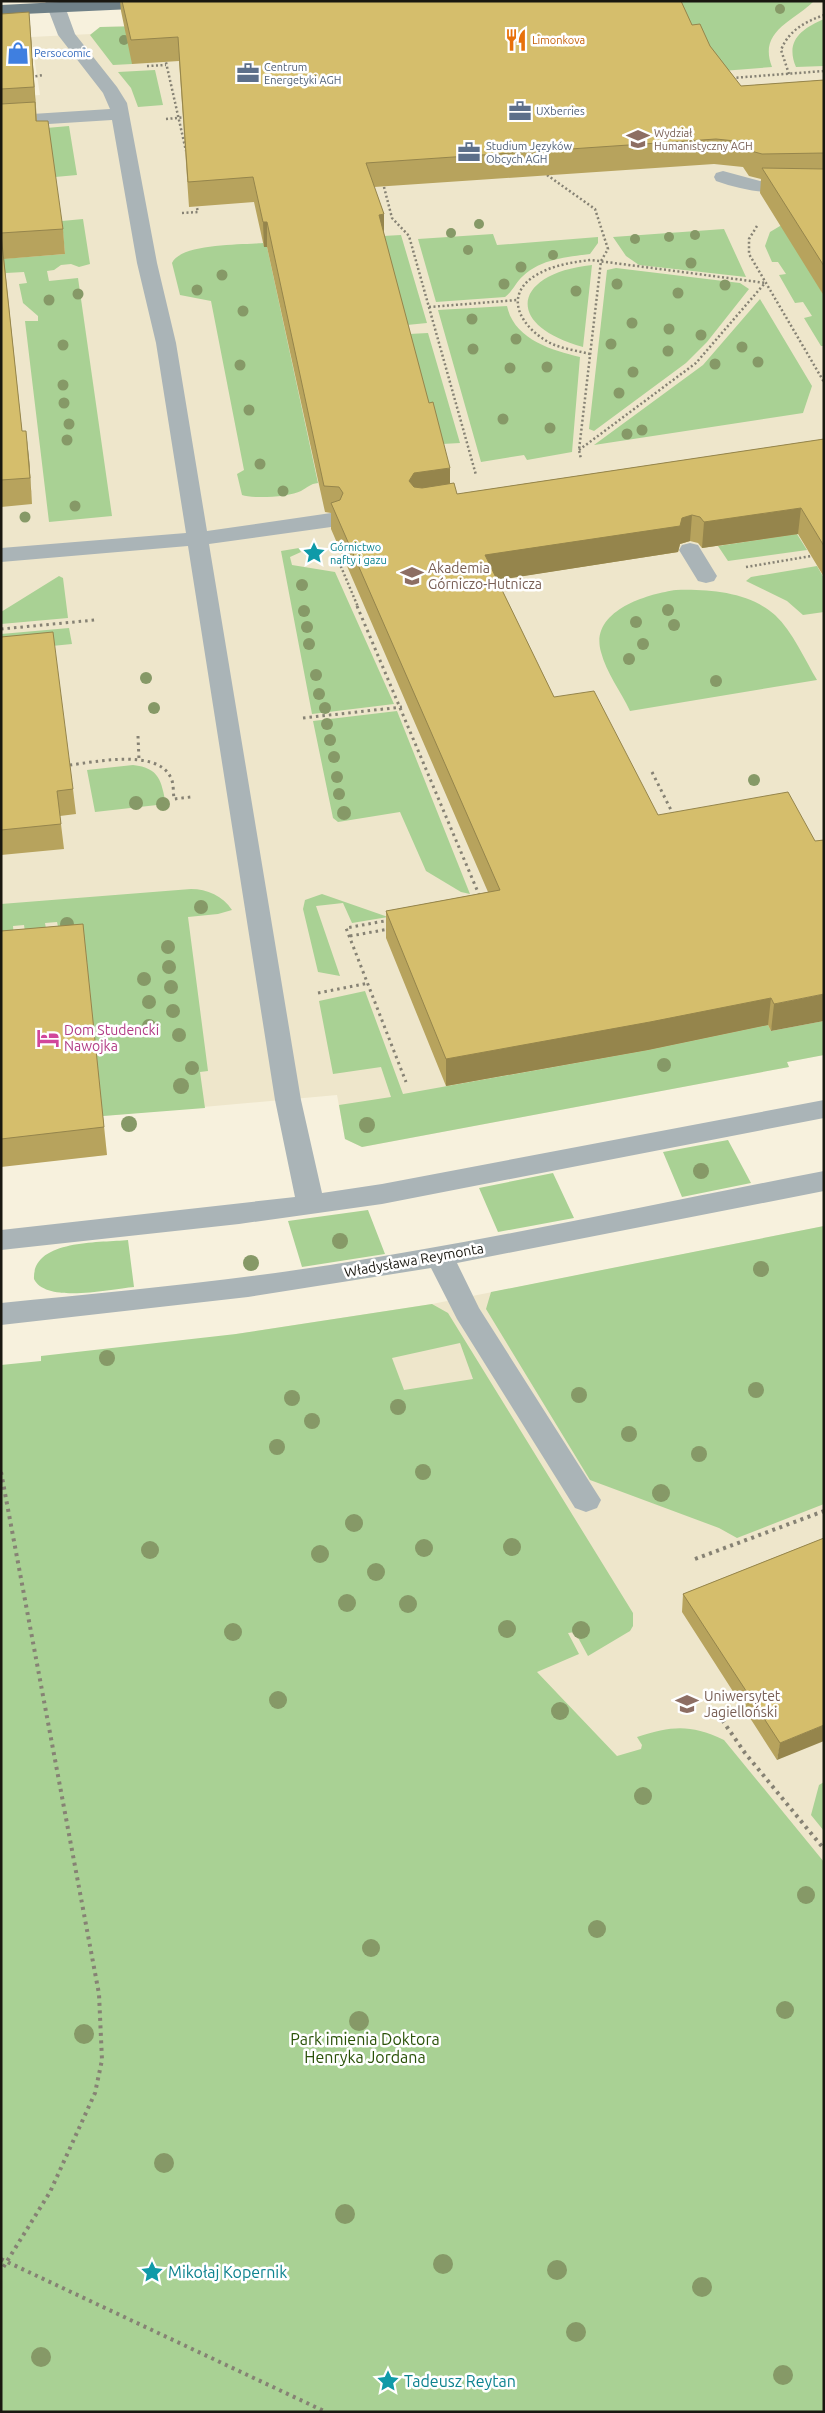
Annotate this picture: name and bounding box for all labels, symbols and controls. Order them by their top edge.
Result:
restaurant icon: Limonkova [503,27,529,53]
place label: Limonkova [532,34,585,46]
shop icon: Persocomic [5,40,31,66]
place label: Persocomic [34,47,91,59]
office icon: Centrum Energetyki AGH [235,60,261,86]
place label: Centrum Energetyki AGH [264,61,341,86]
office icon: UXberries [507,98,533,124]
place label: UXberries [536,105,585,117]
school or university icon: Wydział Humanistyczny AGH [625,126,651,152]
place label: Wydział Humanistyczny AGH [654,127,753,152]
office icon: Studium Języków Obcych AGH [456,139,482,165]
place label: Studium Języków Obcych AGH [486,140,572,165]
place icon: Górnictwo nafty i gazu [301,540,327,566]
place label: Górnictwo nafty i gazu [330,541,387,566]
place label: Akademia Górniczo-Hutnicza [428,560,542,592]
school or university icon: Akademia Górniczo-Hutnicza [399,563,425,589]
place label: Dom Studencki Nawojka [64,1022,159,1054]
hotel icon: Dom Studencki Nawojka [35,1025,61,1051]
street label: Władysława Reymonta [343,1240,485,1280]
place label: Uniwersytet Jagielloński [704,1688,781,1720]
school or university icon: Uniwersytet Jagielloński [674,1691,700,1717]
park label: Park imienia Doktora Henryka Jordana [290,2030,440,2066]
place icon: Mikołaj Kopernik [139,2259,165,2285]
place label: Mikołaj Kopernik [168,2263,287,2281]
place icon: Tadeusz Reytan [375,2368,401,2394]
place label: Tadeusz Reytan [404,2372,516,2390]

